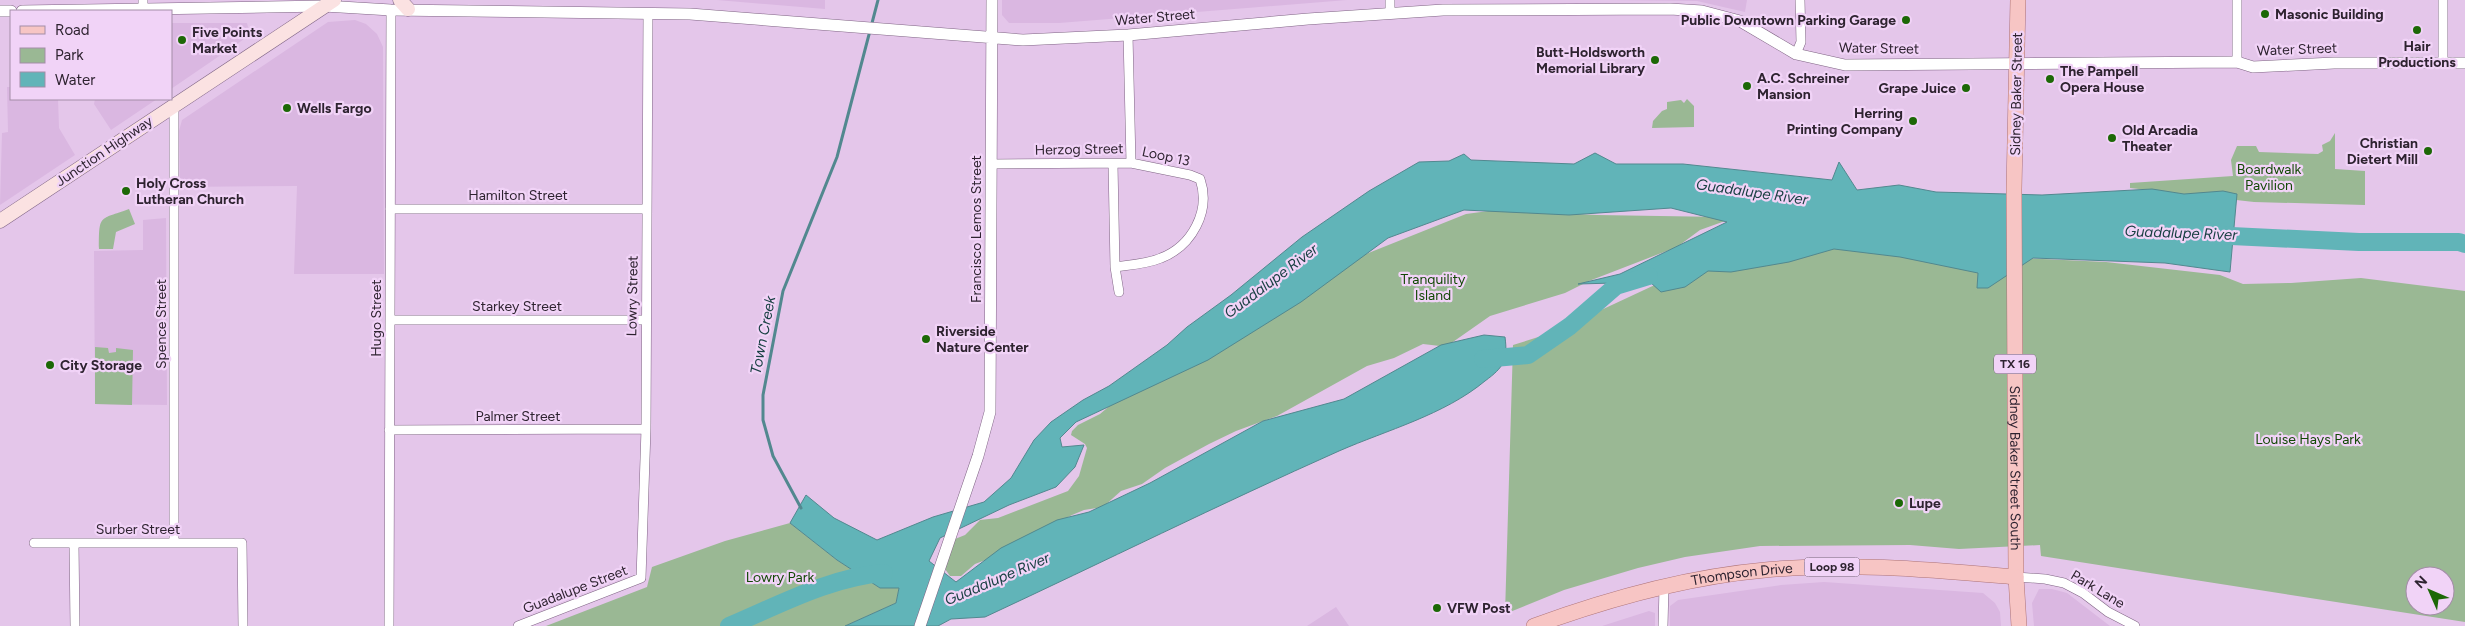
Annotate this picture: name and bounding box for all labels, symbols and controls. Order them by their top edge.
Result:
street label: Water Street [1114,6,1196,29]
place label: Masonic Building [2275,6,2384,23]
marker: Masonic Building [2259,8,2271,20]
legend [10,10,172,100]
place label: Public Downtown Parking Garage [1681,12,1896,29]
marker: Public Downtown Parking Garage [1900,14,1912,26]
text: Road [55,21,90,39]
place label: Five Points Market [192,24,263,57]
marker: Hair Productions [2411,24,2423,36]
street label: Sidney Baker Street [2007,32,2026,156]
marker: Five Points Market [176,34,188,46]
place label: Hair Productions [2378,38,2456,71]
street label: Water Street [1839,39,1919,58]
street label: Water Street [2257,40,2337,59]
place label: Butt-Holdsworth Memorial Library [1536,44,1646,77]
text: Park [55,46,84,64]
marker: Butt-Holdsworth Memorial Library [1649,54,1661,66]
place label: The Pampell Opera House [2060,63,2144,96]
place label: A.C. Schreiner Mansion [1757,70,1850,103]
text: Water [55,71,95,89]
marker: The Pampell Opera House [2044,73,2056,85]
marker: A.C. Schreiner Mansion [1741,80,1753,92]
place label: Grape Juice [1879,80,1956,97]
marker: Grape Juice [1960,82,1972,94]
place label: Wells Fargo [297,100,372,117]
marker: Wells Fargo [281,102,293,114]
place label: Herring Printing Company [1786,105,1904,138]
street label: Junction Highway [53,112,156,190]
marker: Herring Printing Company [1907,115,1919,127]
place label: Old Arcadia Theater [2122,122,2198,155]
marker: Old Arcadia Theater [2106,132,2118,144]
place label: Christian Dietert Mill [2347,135,2418,168]
street label: Herzog Street [1034,140,1124,159]
street label: Loop 13 [1140,143,1191,170]
marker: Christian Dietert Mill [2422,145,2434,157]
street label: Francisco Lemos Street [968,155,985,303]
park label: Boardwalk Pavilion [2237,161,2301,194]
place label: Holy Cross Lutheran Church [136,175,244,208]
water label: Guadalupe River [1695,175,1810,209]
marker: Holy Cross Lutheran Church [120,185,132,197]
street label: Hamilton Street [468,187,568,204]
water label: Guadalupe River [2124,222,2238,244]
water label: Guadalupe River [1221,239,1322,322]
street label: Lowry Street [623,255,642,337]
park label: Tranquility Island [1401,271,1466,304]
street label: Spence Street [153,279,170,369]
street label: Hugo Street [368,279,385,357]
water label: Town Creek [747,294,780,376]
street label: Starkey Street [472,298,562,315]
place label: Riverside Nature Center [936,323,1029,356]
marker: Riverside Nature Center [920,333,932,345]
road number: TX 16 [1994,354,2036,374]
place label: City Storage [60,357,142,374]
marker: City Storage [44,359,56,371]
street label: Sidney Baker Street South [2006,386,2024,551]
street label: Palmer Street [475,408,561,425]
park label: Louise Hays Park [2255,431,2361,448]
place label: Lupe [1909,495,1941,512]
marker: Lupe [1893,497,1905,509]
street label: Surber Street [96,521,180,538]
water label: Guadalupe River [942,548,1053,609]
road number: Loop 98 [1804,558,1860,576]
street label: Thompson Drive [1690,560,1794,589]
street label: Guadalupe Street [521,562,630,617]
north arrow [2405,566,2455,616]
street label: Park Lane [2068,567,2128,612]
park label: Lowry Park [746,569,814,586]
text: N [2411,572,2431,592]
place label: VFW Post [1447,600,1511,617]
marker: VFW Post [1431,602,1443,614]

